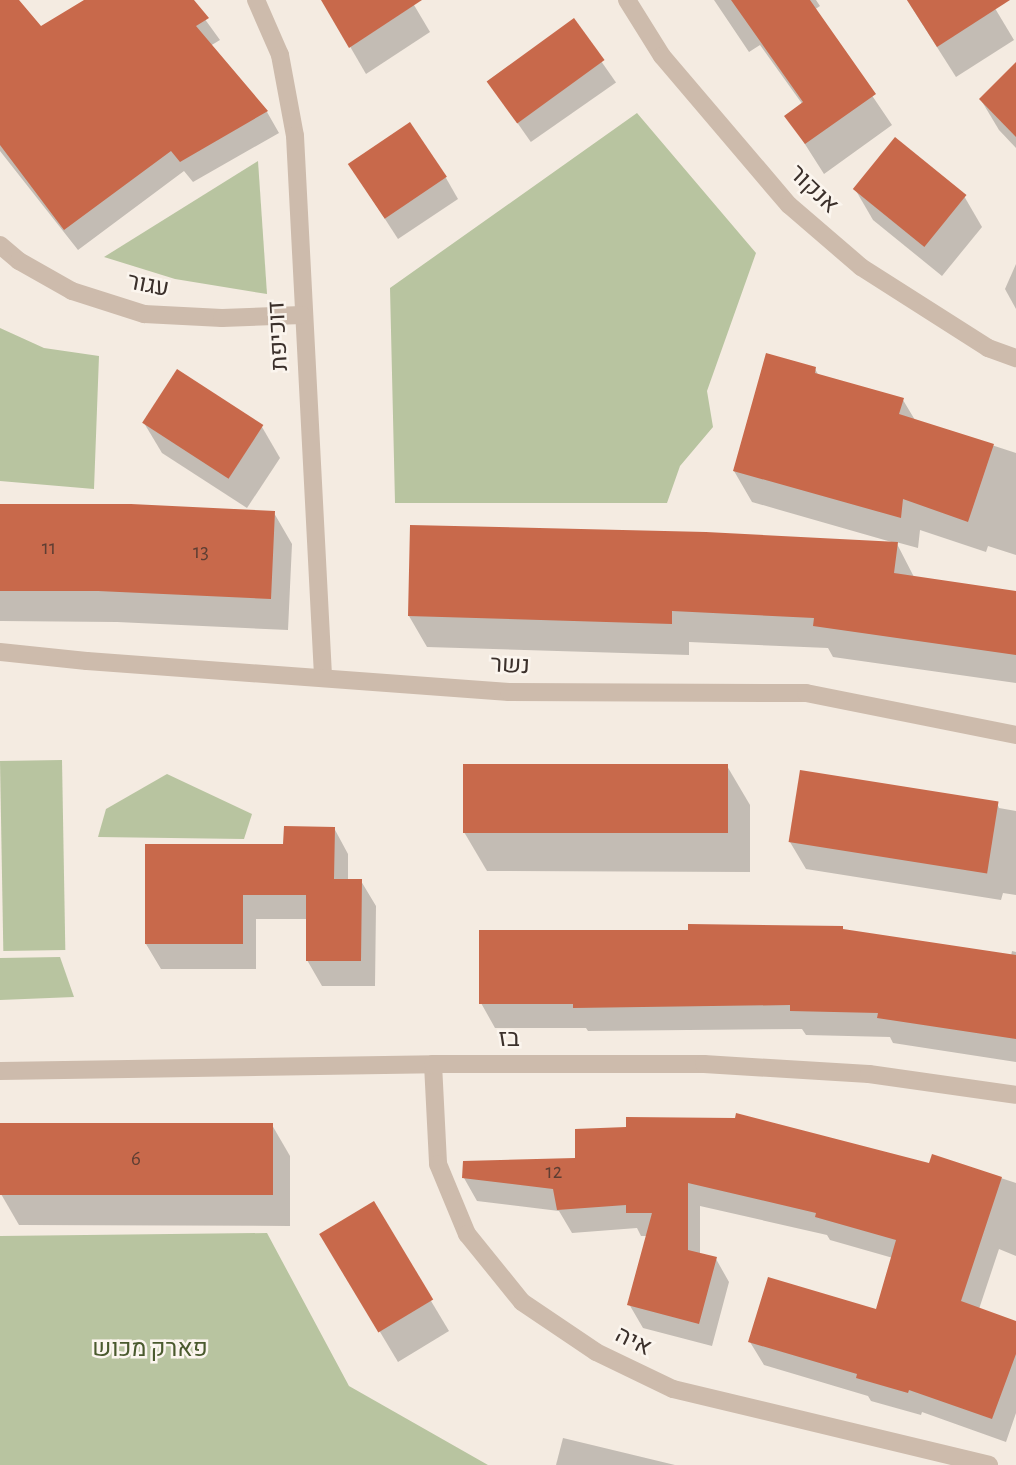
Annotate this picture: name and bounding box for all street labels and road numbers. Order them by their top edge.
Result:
street label: אנקור [782,160,844,220]
street label: עגור [125,268,171,304]
street label: דוכיפת [263,300,295,372]
street label: נשר [490,651,530,681]
street label: בז [498,1026,520,1054]
street label: איה [610,1321,656,1363]

